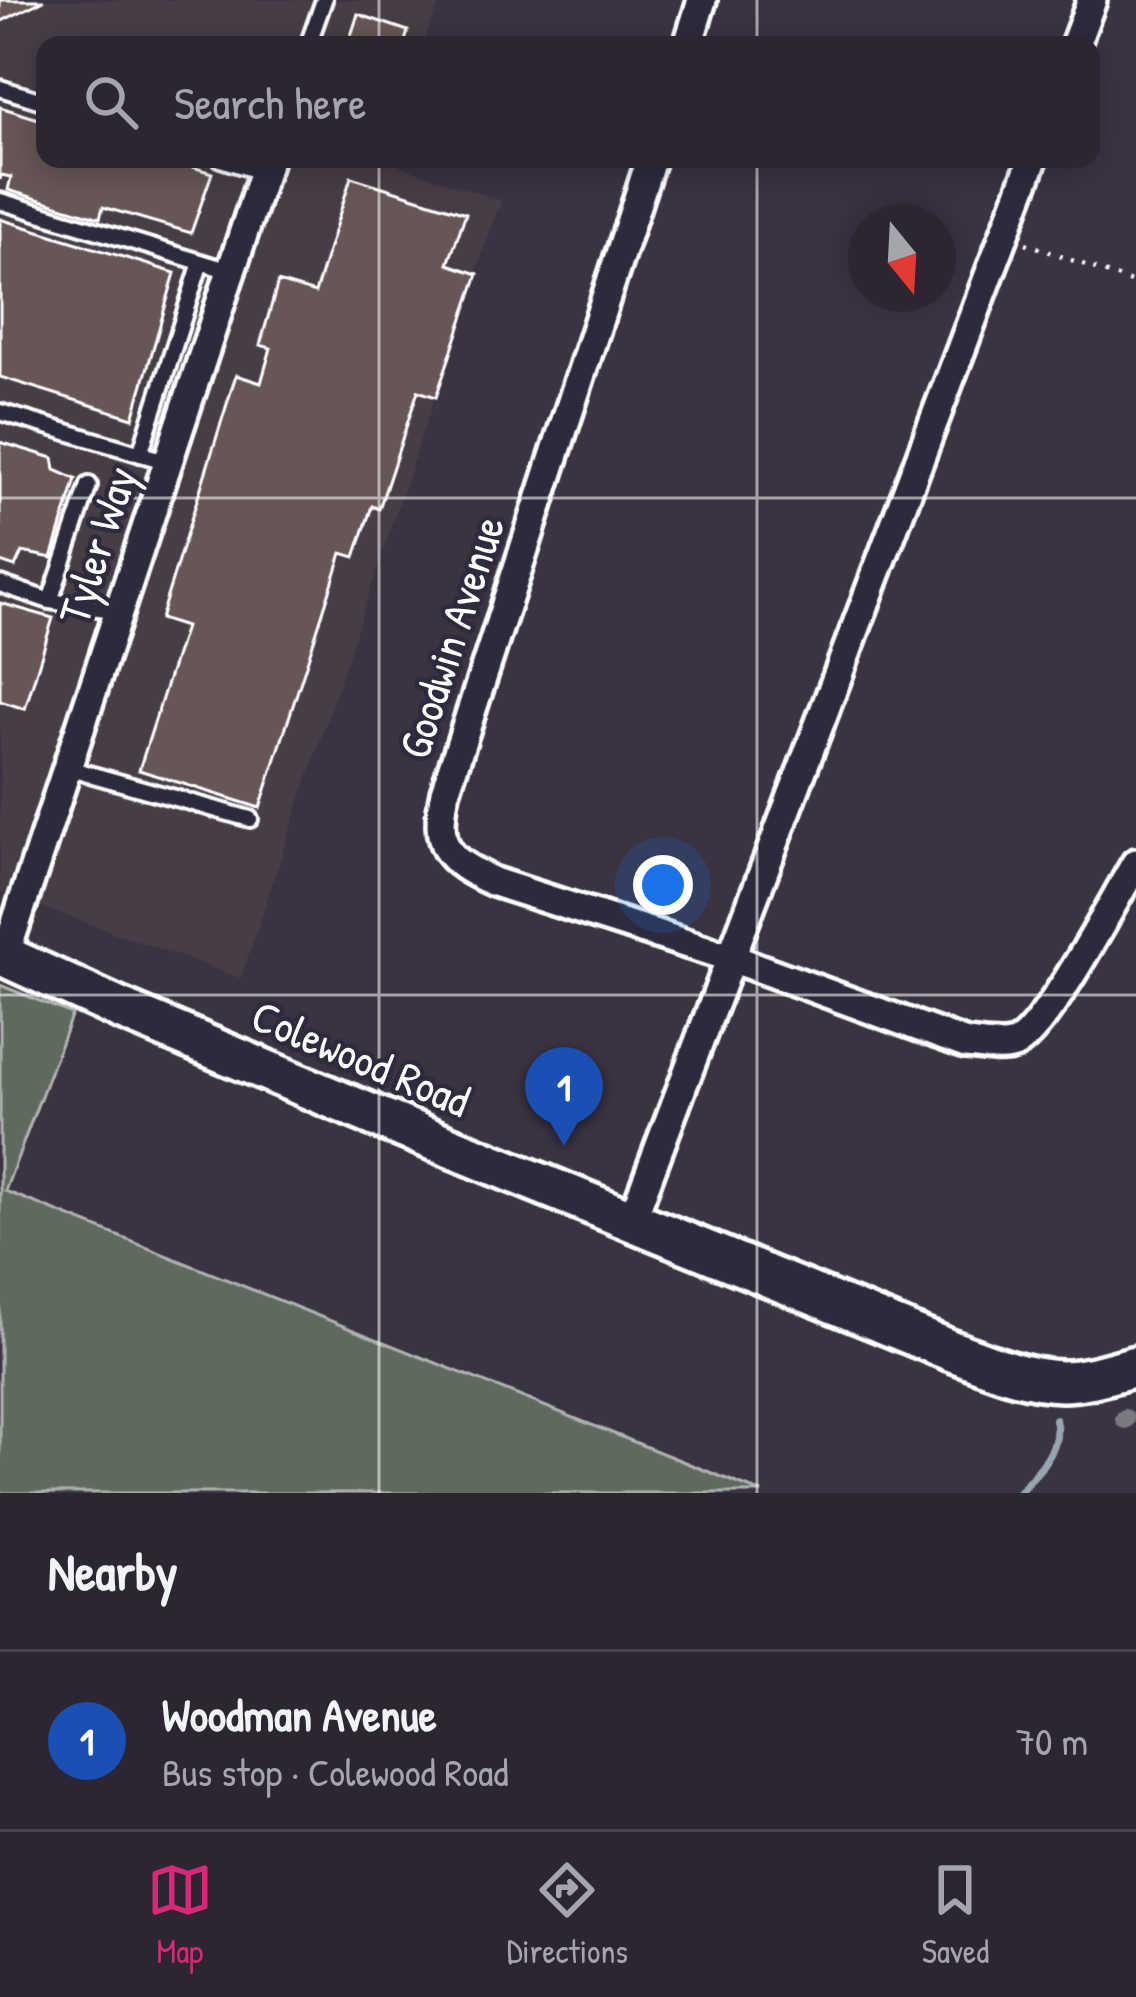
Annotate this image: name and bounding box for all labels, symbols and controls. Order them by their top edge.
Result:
search box [36,36,1100,168]
icon: search [78,69,144,135]
text: Search here [174,72,366,133]
north arrow [848,204,956,312]
street label: Tyler Way [42,458,151,631]
street label: Goodwin Avenue [383,508,518,766]
your location [633,855,693,915]
street label: Colewood Road [243,984,480,1131]
pin: 1 [525,1047,603,1146]
text: Nearby [48,1537,178,1606]
text: Woodman Avenue [162,1684,437,1745]
text: 1 [80,1714,94,1767]
text: 70 m [1016,1714,1088,1767]
text: Bus stop · Colewood Road [162,1745,509,1798]
tab: Map [147,1857,213,1973]
tab: Directions [507,1857,628,1973]
tab: Saved [922,1857,989,1973]

